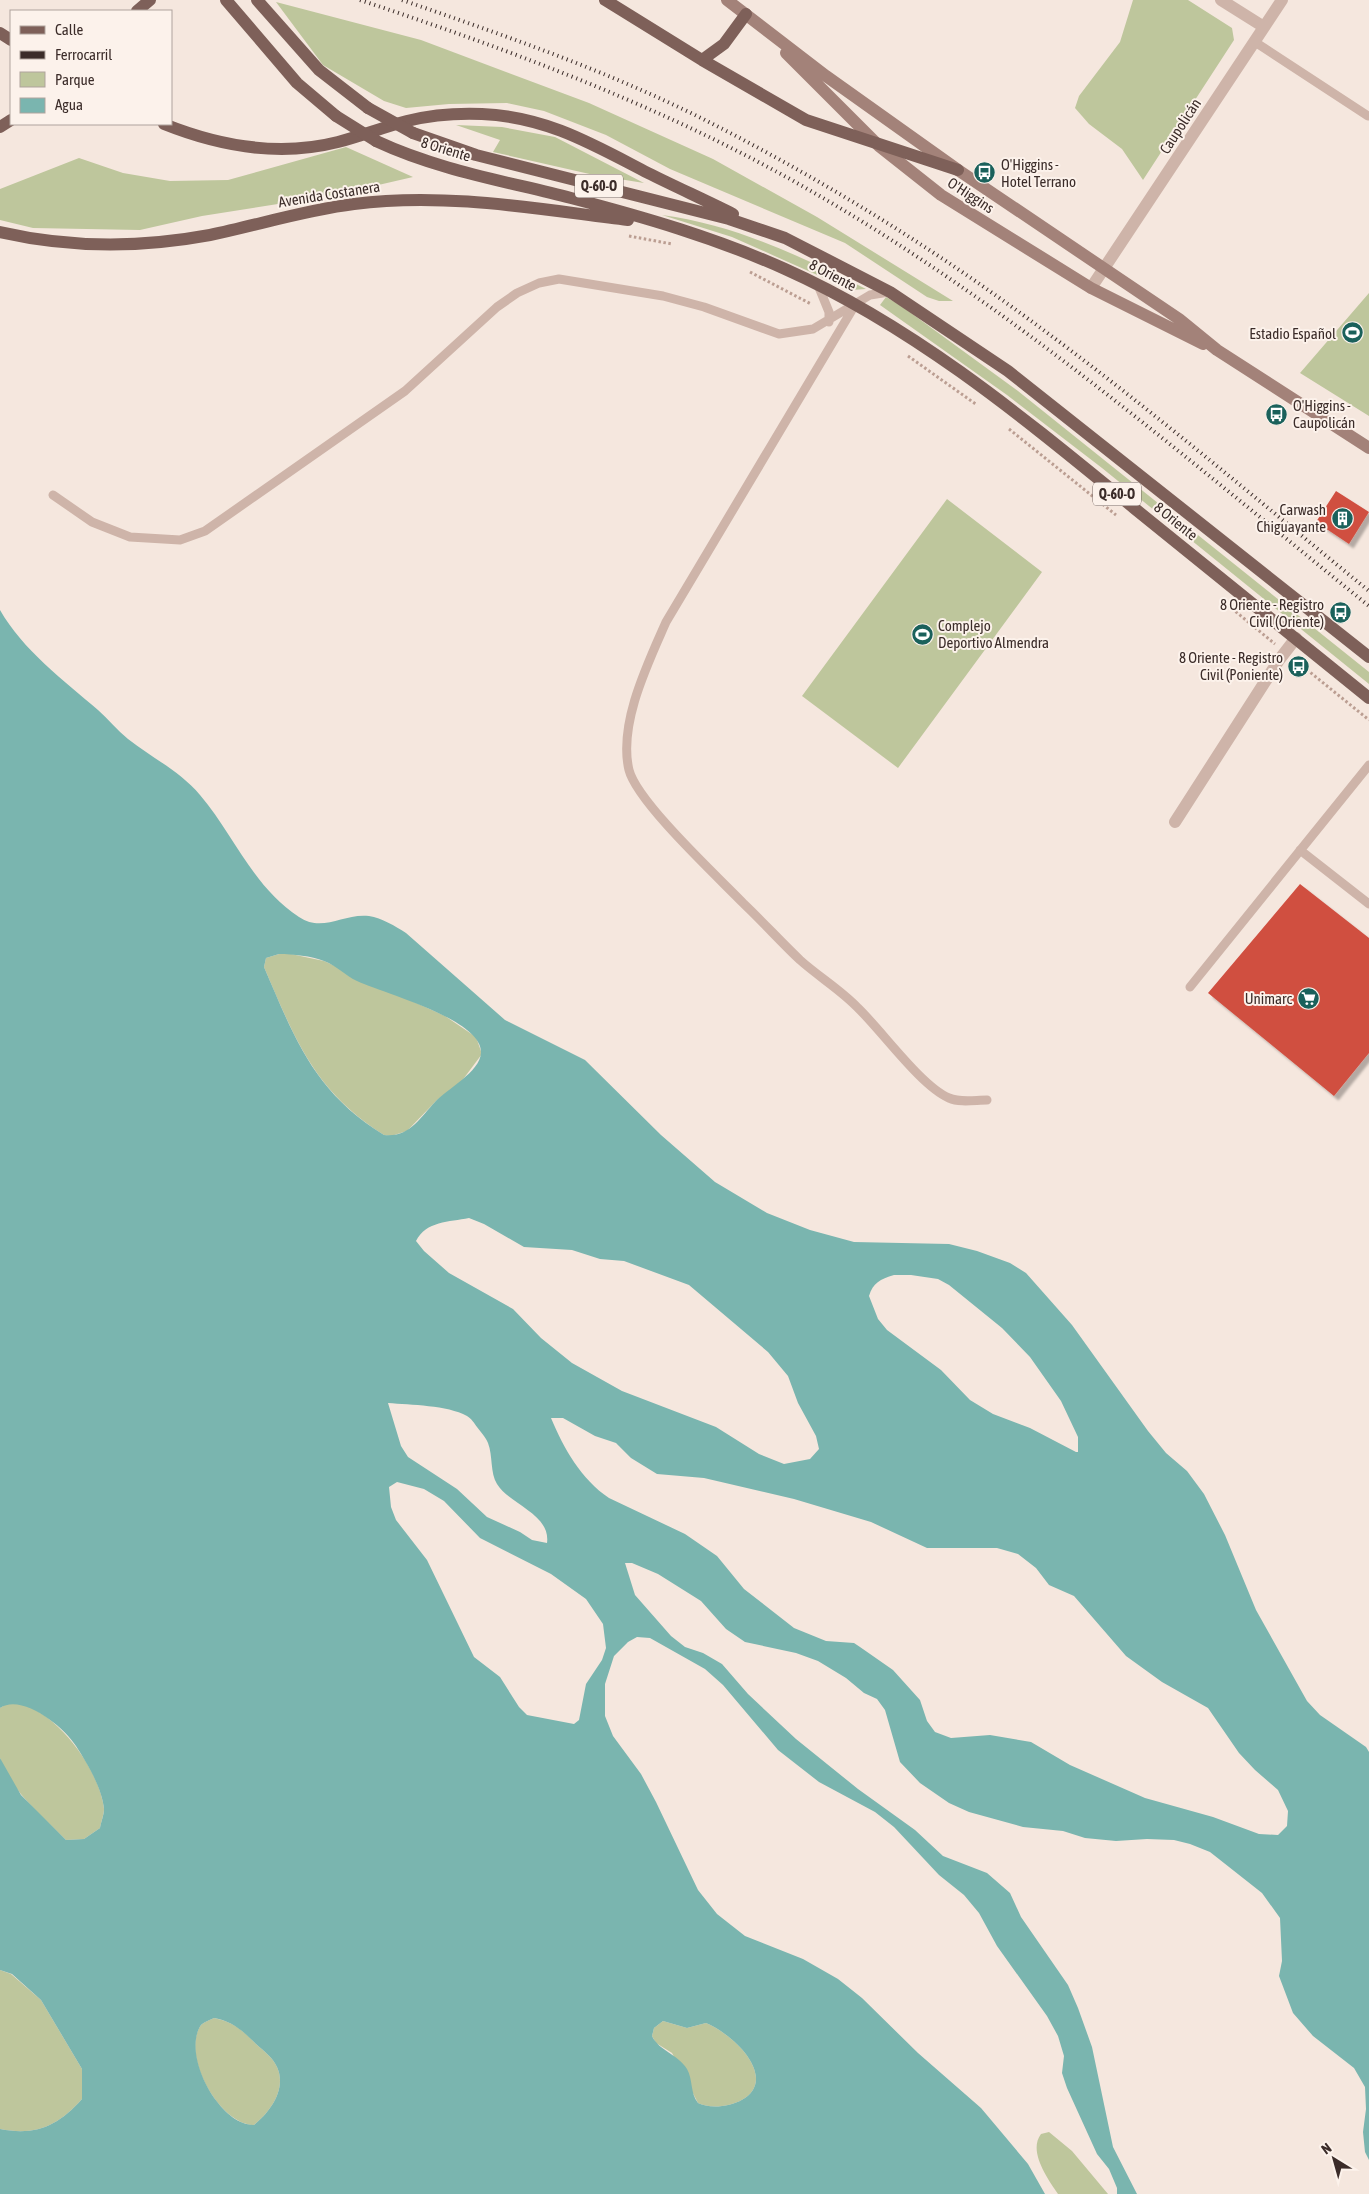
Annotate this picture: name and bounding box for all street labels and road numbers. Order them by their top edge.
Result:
street label: Caupolicán [1156,95,1204,157]
street label: 8 Oriente [419,133,473,165]
street label: O'Higgins [945,174,997,216]
road number: Q-60-O [575,175,623,198]
street label: Avenida Costanera [277,178,381,210]
street label: 8 Oriente [807,256,860,295]
road number: Q-60-O [1093,482,1141,506]
street label: 8 Oriente [1151,498,1201,544]

